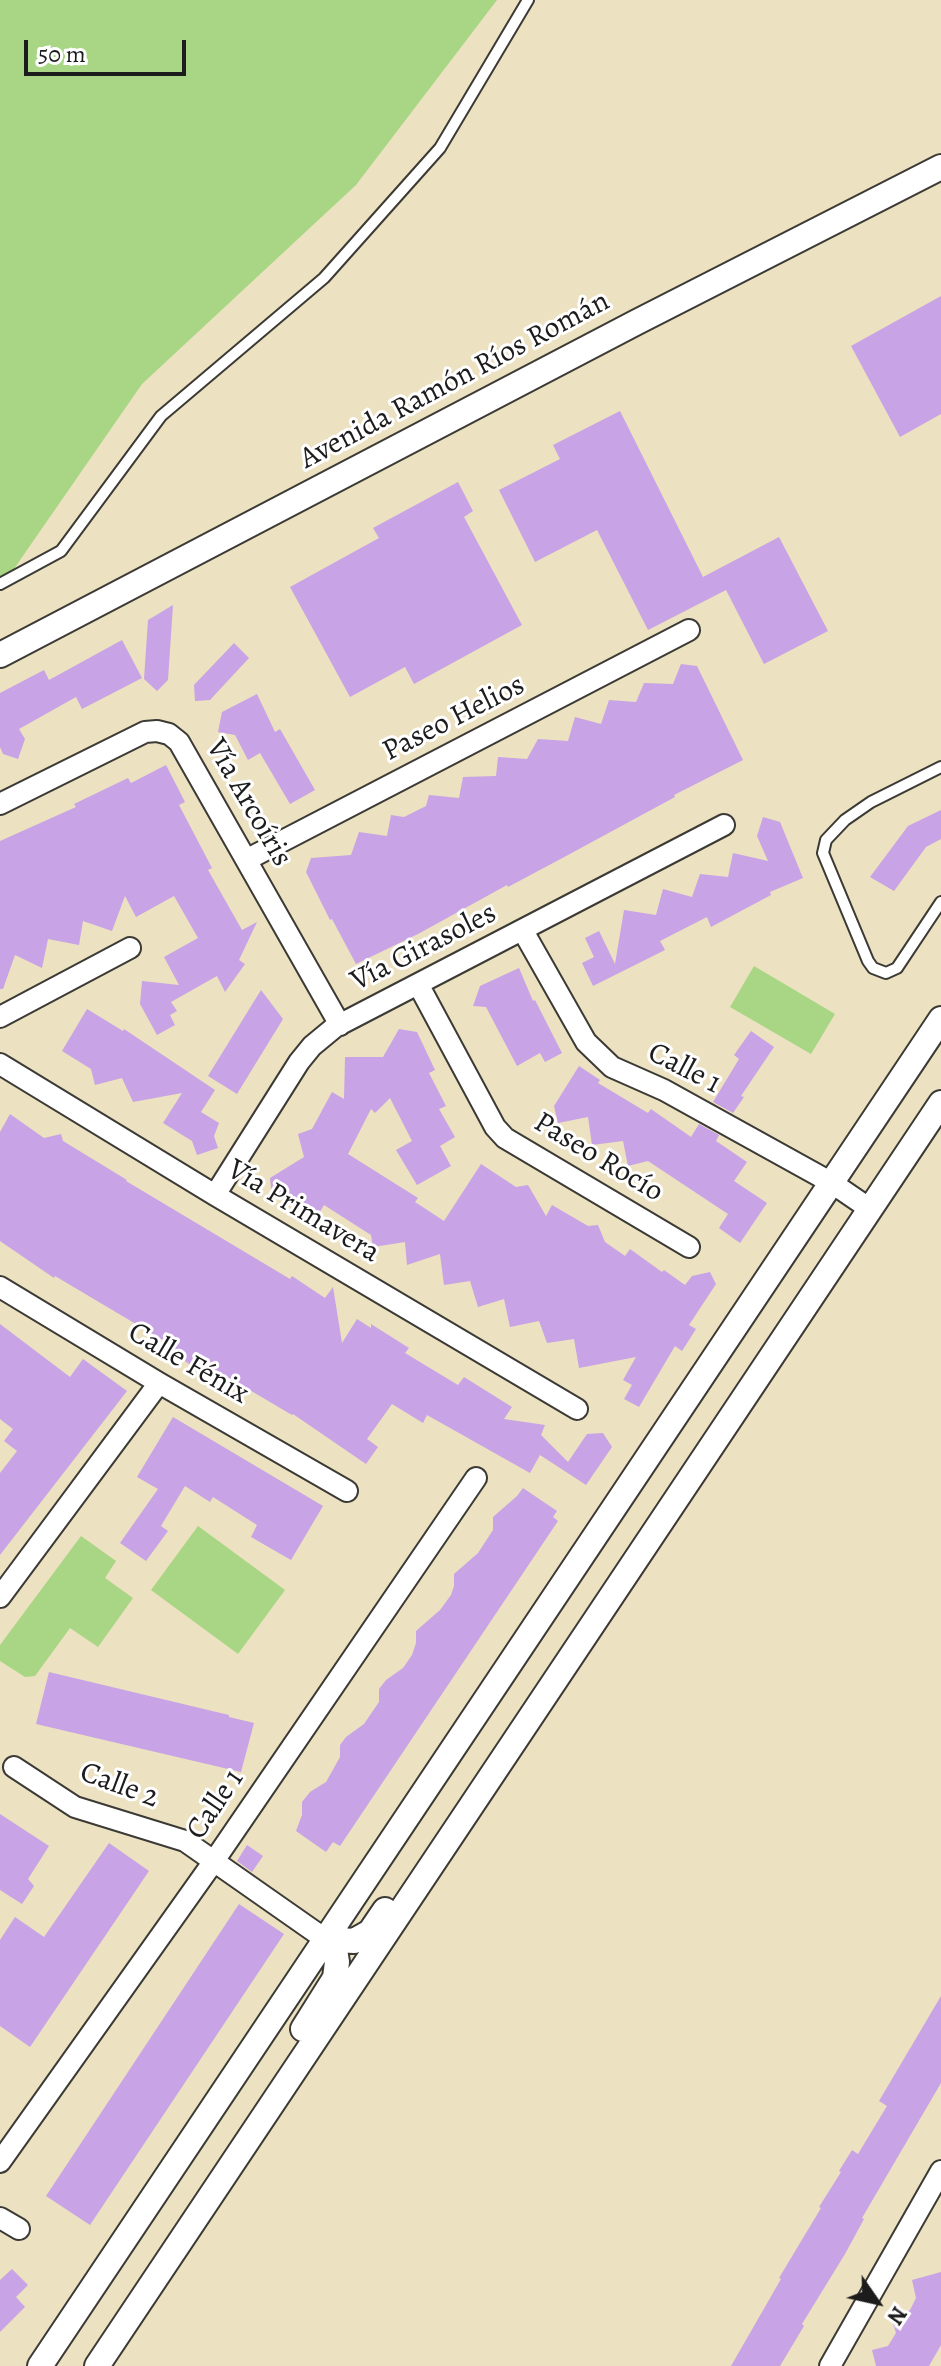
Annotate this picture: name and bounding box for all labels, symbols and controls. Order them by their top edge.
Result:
scale bar [28,24,190,74]
text: 50 m [38,38,86,70]
street label: Avenida Ramón Ríos Román [294,284,616,478]
street label: Paseo Helios [377,668,531,770]
street label: Vía Arcoíris [197,733,299,873]
street label: Vía Girasoles [345,896,503,1000]
street label: Calle 1 [642,1035,726,1103]
street label: Paseo Rocío [527,1105,669,1211]
street label: Vía Primavera [220,1152,386,1272]
street label: Calle Fénix [121,1315,255,1413]
street label: Calle 2 [75,1755,163,1817]
street label: Calle 1 [180,1763,252,1847]
north arrow [837,2262,917,2342]
text: N [880,2300,914,2330]

